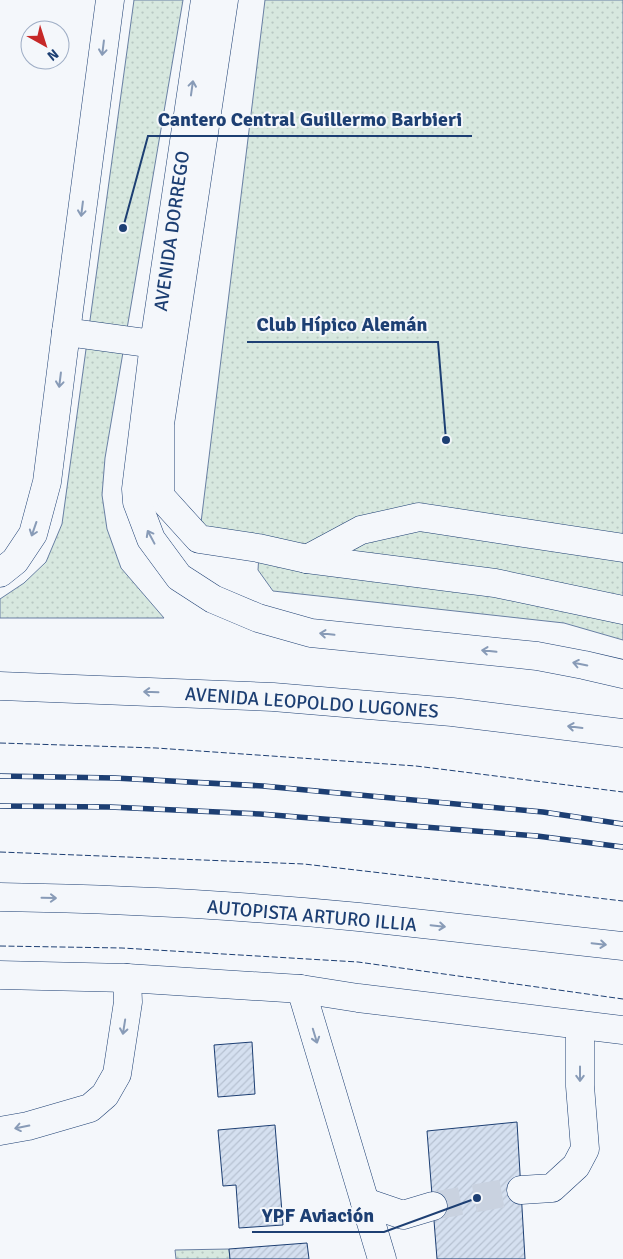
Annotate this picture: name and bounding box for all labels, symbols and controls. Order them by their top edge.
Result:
north arrow [20,20,70,70]
one-way arrow [98,40,108,56]
text: N [44,45,62,64]
one-way arrow [187,81,197,97]
callout: Cantero Central Guillermo Barbieri [148,101,472,136]
text: Cantero Central Guillermo Barbieri [158,107,462,132]
street label: AVENIDA DORREGO [149,149,195,313]
one-way arrow [77,201,87,217]
callout: Club Hípico Alemán [247,307,438,342]
text: Club Hípico Alemán [257,312,427,337]
one-way arrow [55,372,65,388]
one-way arrow [29,520,38,536]
one-way arrow [146,530,156,545]
one-way arrow [320,629,336,639]
one-way arrow [481,646,497,656]
one-way arrow [573,659,589,669]
street label: AVENIDA LEOPOLDO LUGONES [184,682,440,724]
one-way arrow [144,688,160,697]
one-way arrow [567,722,583,732]
one-way arrow [40,893,56,903]
street label: AUTOPISTA ARTURO ILLIA [206,895,418,937]
one-way arrow [429,921,445,931]
one-way arrow [591,939,607,949]
one-way arrow [119,1018,129,1034]
one-way arrow [311,1027,321,1043]
one-way arrow [575,1065,585,1081]
one-way arrow [14,1123,30,1133]
callout: YPF Aviación [252,1197,384,1232]
text: YPF Aviación [261,1203,374,1228]

